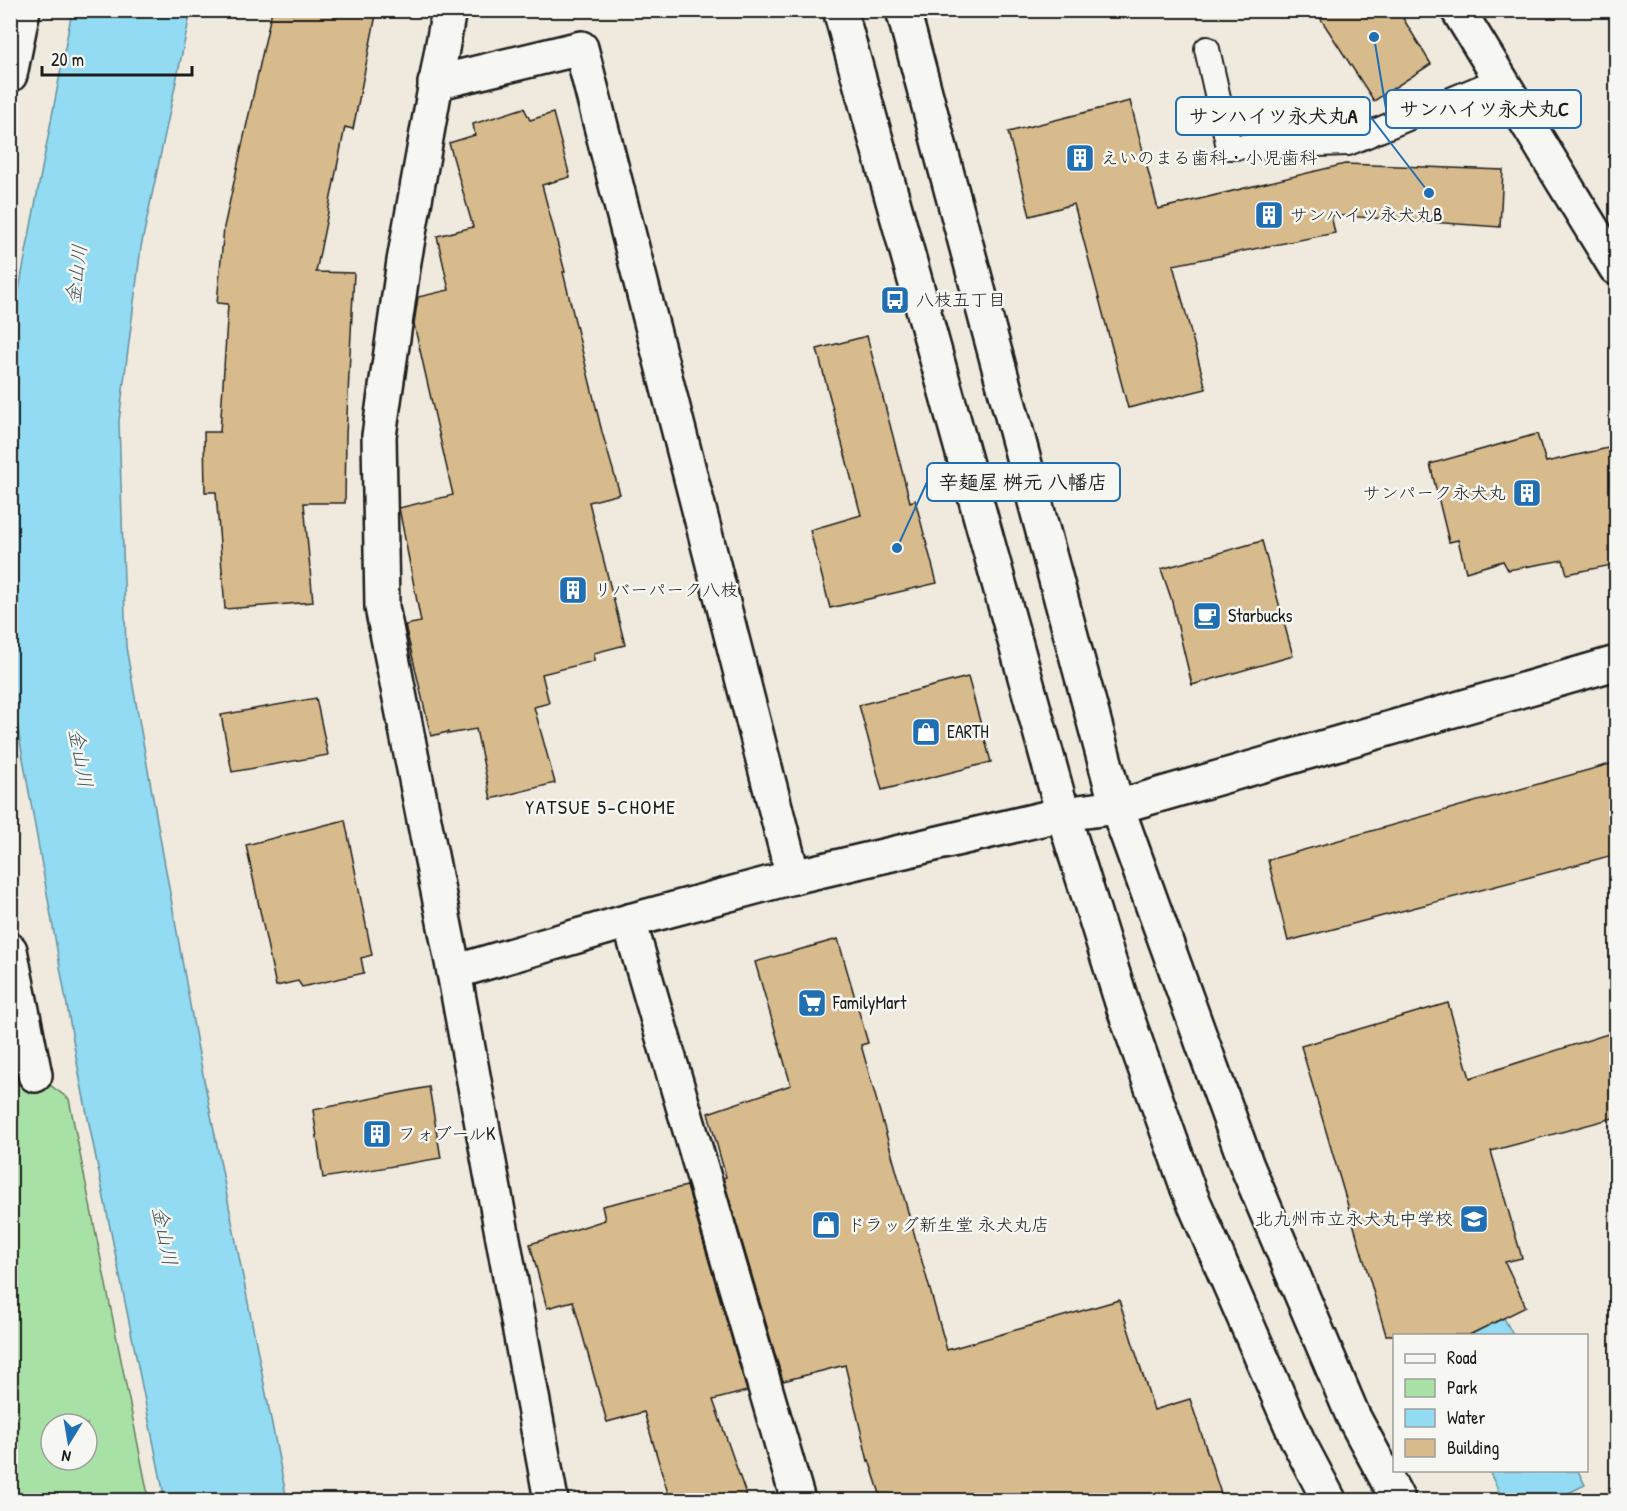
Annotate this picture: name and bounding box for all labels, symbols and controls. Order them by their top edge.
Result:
scale bar [42,39,192,77]
text: 20 m [51,47,84,72]
callout: サンハイツ永犬丸C [1386,90,1581,128]
text: サンハイツ永犬丸C [1399,95,1569,122]
callout: サンハイツ永犬丸A [1176,97,1370,135]
text: サンハイツ永犬丸A [1189,102,1358,129]
building icon: えいのまる歯科・小児歯科 [1064,142,1096,174]
place label: えいのまる歯科・小児歯科 [1101,145,1317,170]
building icon: サンハイツ永犬丸B [1253,199,1285,231]
place label: サンハイツ永犬丸B [1290,202,1442,227]
water label: 金山川 [58,243,93,305]
bus stop icon: 八枝五丁目 [879,284,911,316]
place label: 八枝五丁目 [916,287,1006,312]
callout: 辛麺屋 桝元 八幡店 [927,463,1120,501]
text: 辛麺屋 桝元 八幡店 [938,468,1108,495]
building icon: サンパーク永犬丸 [1511,477,1543,509]
place label: サンパーク永犬丸 [1363,480,1506,505]
building icon: リバーパーク八枝 [557,574,589,606]
place label: リバーパーク八枝 [594,577,738,602]
cafe icon: Starbucks [1191,600,1223,632]
place label: Starbucks [1228,603,1293,628]
shop icon: EARTH [910,716,942,748]
place label: EARTH [947,719,989,744]
water label: 金山川 [63,726,100,790]
district label: YATSUE 5-CHOME [525,793,677,820]
supermarket icon: FamilyMart [796,987,828,1019]
place label: FamilyMart [832,990,907,1015]
building icon: フォブールK [361,1118,393,1150]
place label: フォブールK [398,1121,496,1146]
school or university icon: 北九州市立永犬丸中学校 [1458,1203,1490,1235]
water label: 金山川 [147,1204,184,1268]
place label: 北九州市立永犬丸中学校 [1255,1206,1453,1231]
shop icon: ドラッグ新生堂 永犬丸店 [810,1209,842,1241]
place label: ドラッグ新生堂 永犬丸店 [847,1212,1049,1237]
legend [1393,1334,1588,1472]
text: Road [1447,1345,1477,1370]
text: Park [1447,1375,1478,1400]
text: Water [1447,1405,1485,1430]
north arrow [39,1412,99,1472]
text: Building [1447,1435,1499,1460]
text: N [59,1445,72,1468]

